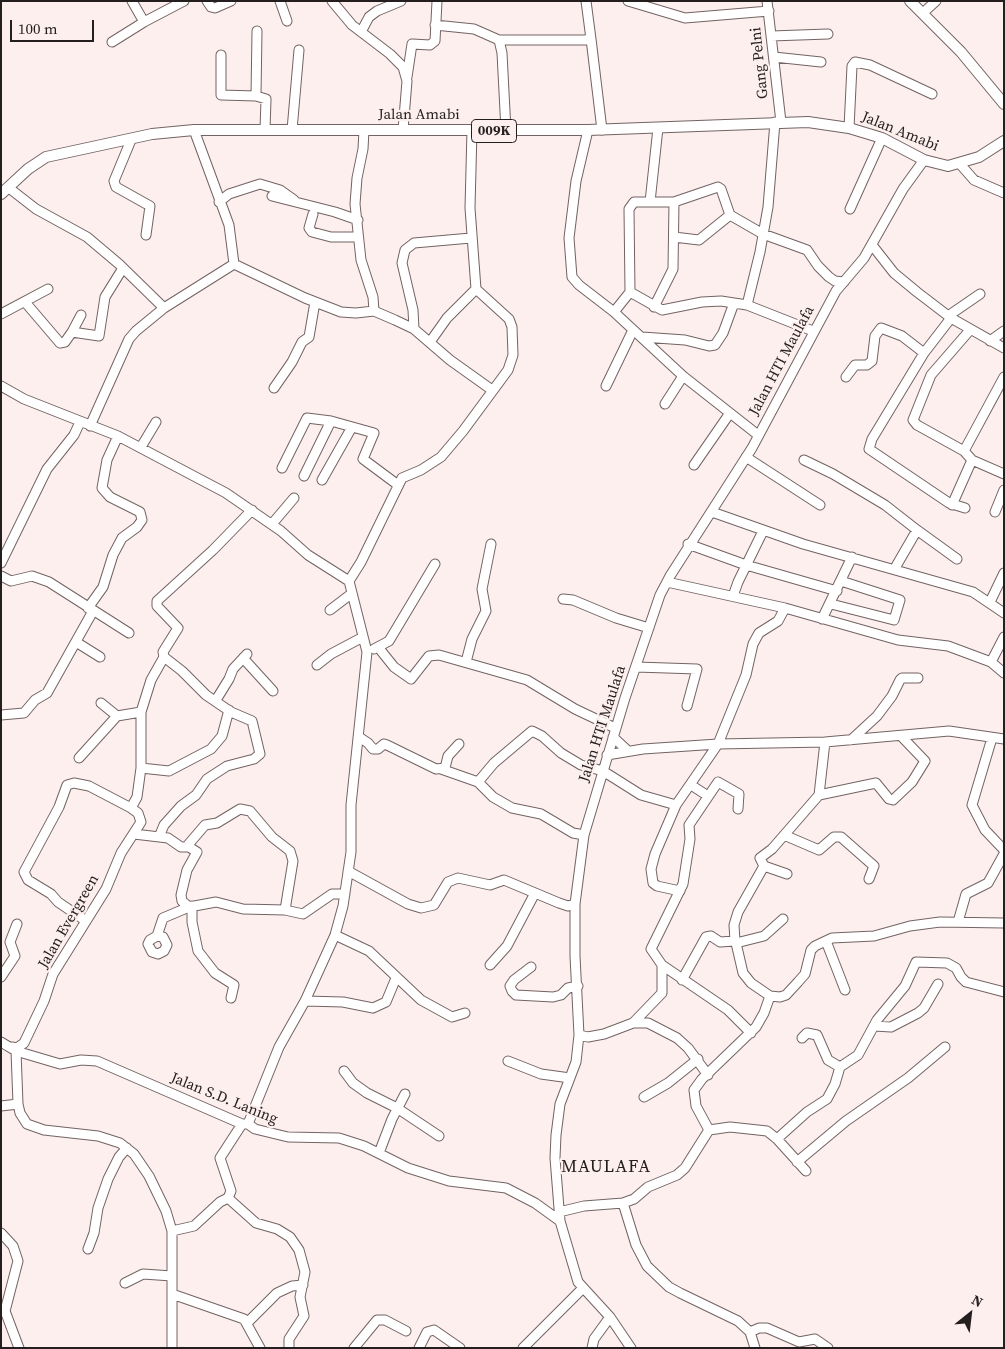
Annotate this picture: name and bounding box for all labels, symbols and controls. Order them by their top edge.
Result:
scale bar [12,10,96,42]
text: 100 m [18,18,58,39]
street label: Gang Pelni [747,26,773,100]
street label: Jalan Amabi [378,106,460,124]
street label: Jalan Amabi [859,108,941,156]
road number: 009K [472,120,516,142]
street label: Jalan HTI Maulafa [745,303,819,419]
street label: Jalan HTI Maulafa [576,663,630,785]
street label: Jalan Evergreen [35,872,103,972]
street label: Jalan S.D. Laning [168,1069,280,1129]
district label: MAULAFA [560,1156,652,1178]
north arrow [945,1289,995,1339]
text: N [968,1290,987,1312]

